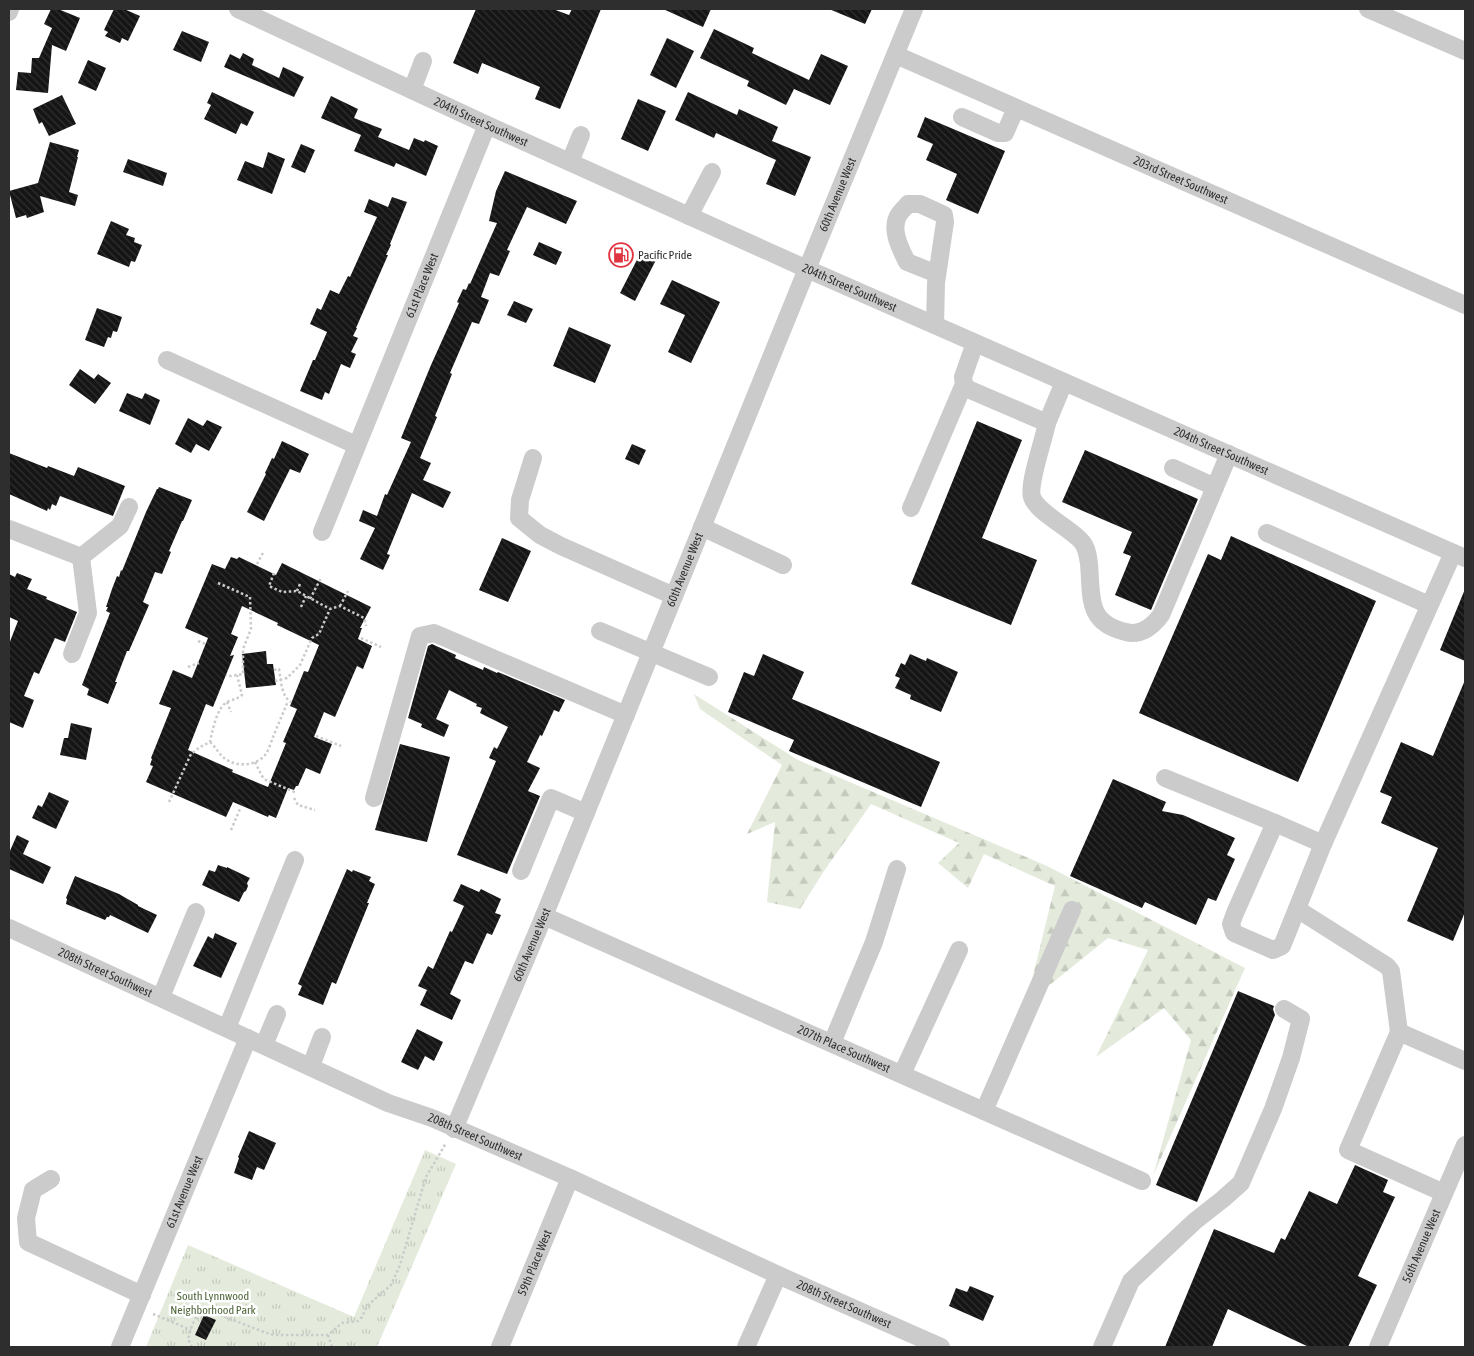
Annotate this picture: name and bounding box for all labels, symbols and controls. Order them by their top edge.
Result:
street label: 204th Street Southwest [432,94,531,150]
street label: 203rd Street Southwest [1131,153,1231,207]
street label: 60th Avenue West [816,155,859,234]
fuel station icon: Pacific Pride [608,242,634,268]
place label: Pacific Pride [638,248,692,262]
street label: 61st Place West [403,251,441,320]
street label: 204th Street Southwest [800,261,899,315]
street label: 204th Street Southwest [1172,424,1271,478]
street label: 60th Avenue West [663,530,706,609]
street label: 60th Avenue West [510,905,554,984]
street label: 208th Street Southwest [56,945,155,1000]
street label: 207th Place Southwest [795,1022,893,1076]
street label: 208th Street Southwest [426,1110,525,1164]
street label: 61st Avenue West [163,1153,206,1230]
street label: 56th Avenue West [1400,1207,1444,1285]
street label: 59th Place West [515,1227,555,1298]
street label: 208th Street Southwest [794,1277,894,1331]
park label: South Lynnwood Neighborhood Park [170,1289,257,1317]

